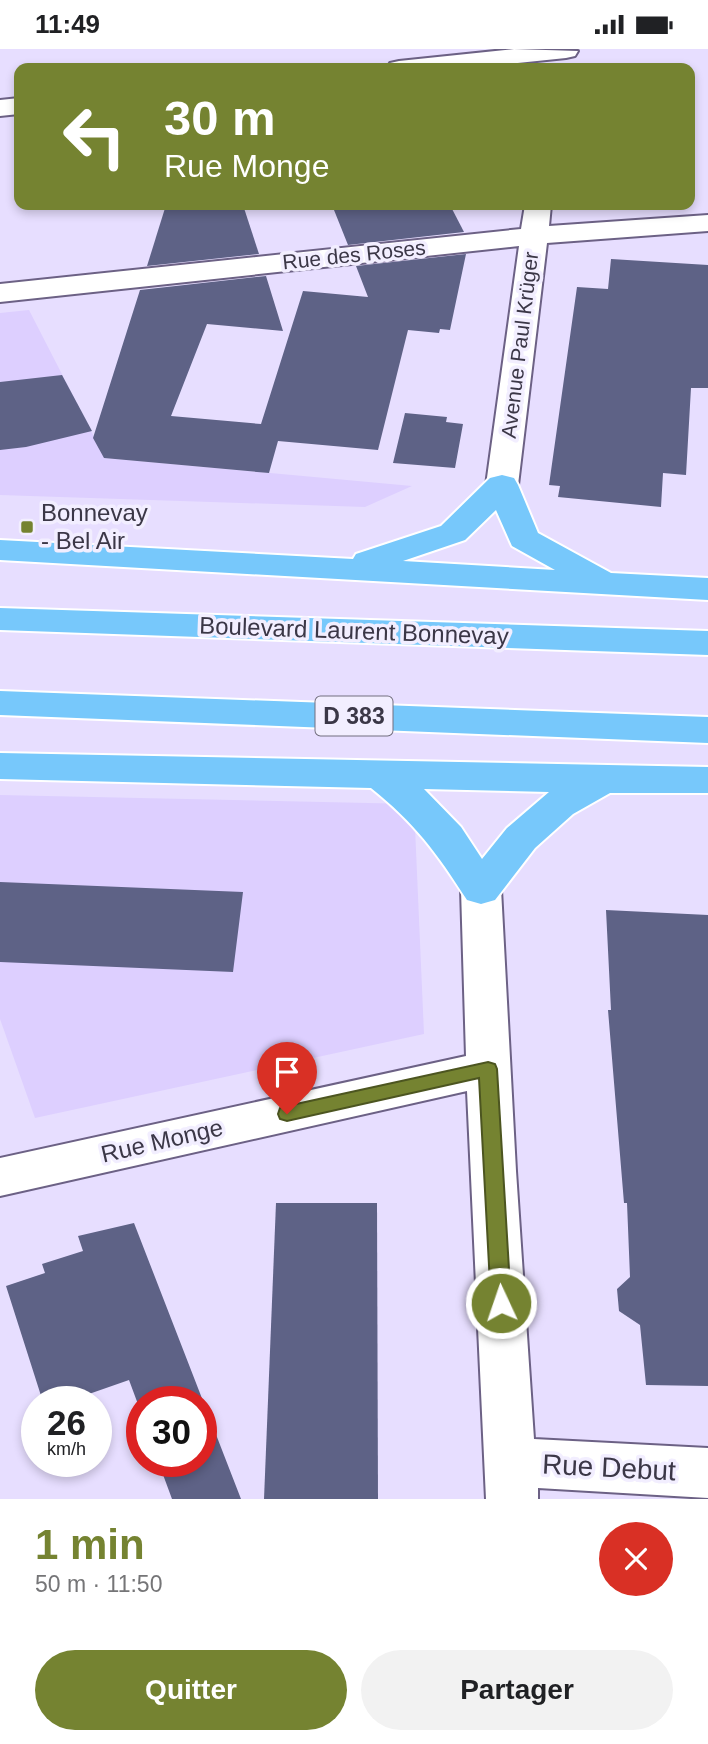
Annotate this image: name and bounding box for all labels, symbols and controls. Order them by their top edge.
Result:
text: 11:49 [35,9,100,39]
icon: left [49,91,140,182]
text: 30 m [164,91,276,145]
text: Rue Monge [164,148,329,184]
street label: Rue des Roses [281,236,427,273]
street label: Avenue Paul Krüger [497,250,542,439]
place label: Bonnevay - Bel Air [41,499,148,554]
marker: Bonnevay - Bel Air [19,519,35,535]
street label: Boulevard Laurent Bonnevay [199,612,509,649]
road number: D 383 [316,697,392,736]
pin [257,1042,317,1114]
icon: arrive [268,1053,306,1091]
street label: Rue Monge [98,1113,225,1168]
position arrow [464,1266,538,1340]
speed limit sign: 30 [126,1386,217,1477]
text: 26 [47,1403,86,1442]
text: km/h [47,1439,86,1459]
street label: Rue Debut [541,1449,677,1486]
text: 1 min [35,1521,145,1568]
button: close [599,1522,673,1596]
text: 50 m · 11:50 [35,1571,162,1597]
button: Quitter [35,1650,347,1730]
button: Partager [361,1650,673,1730]

